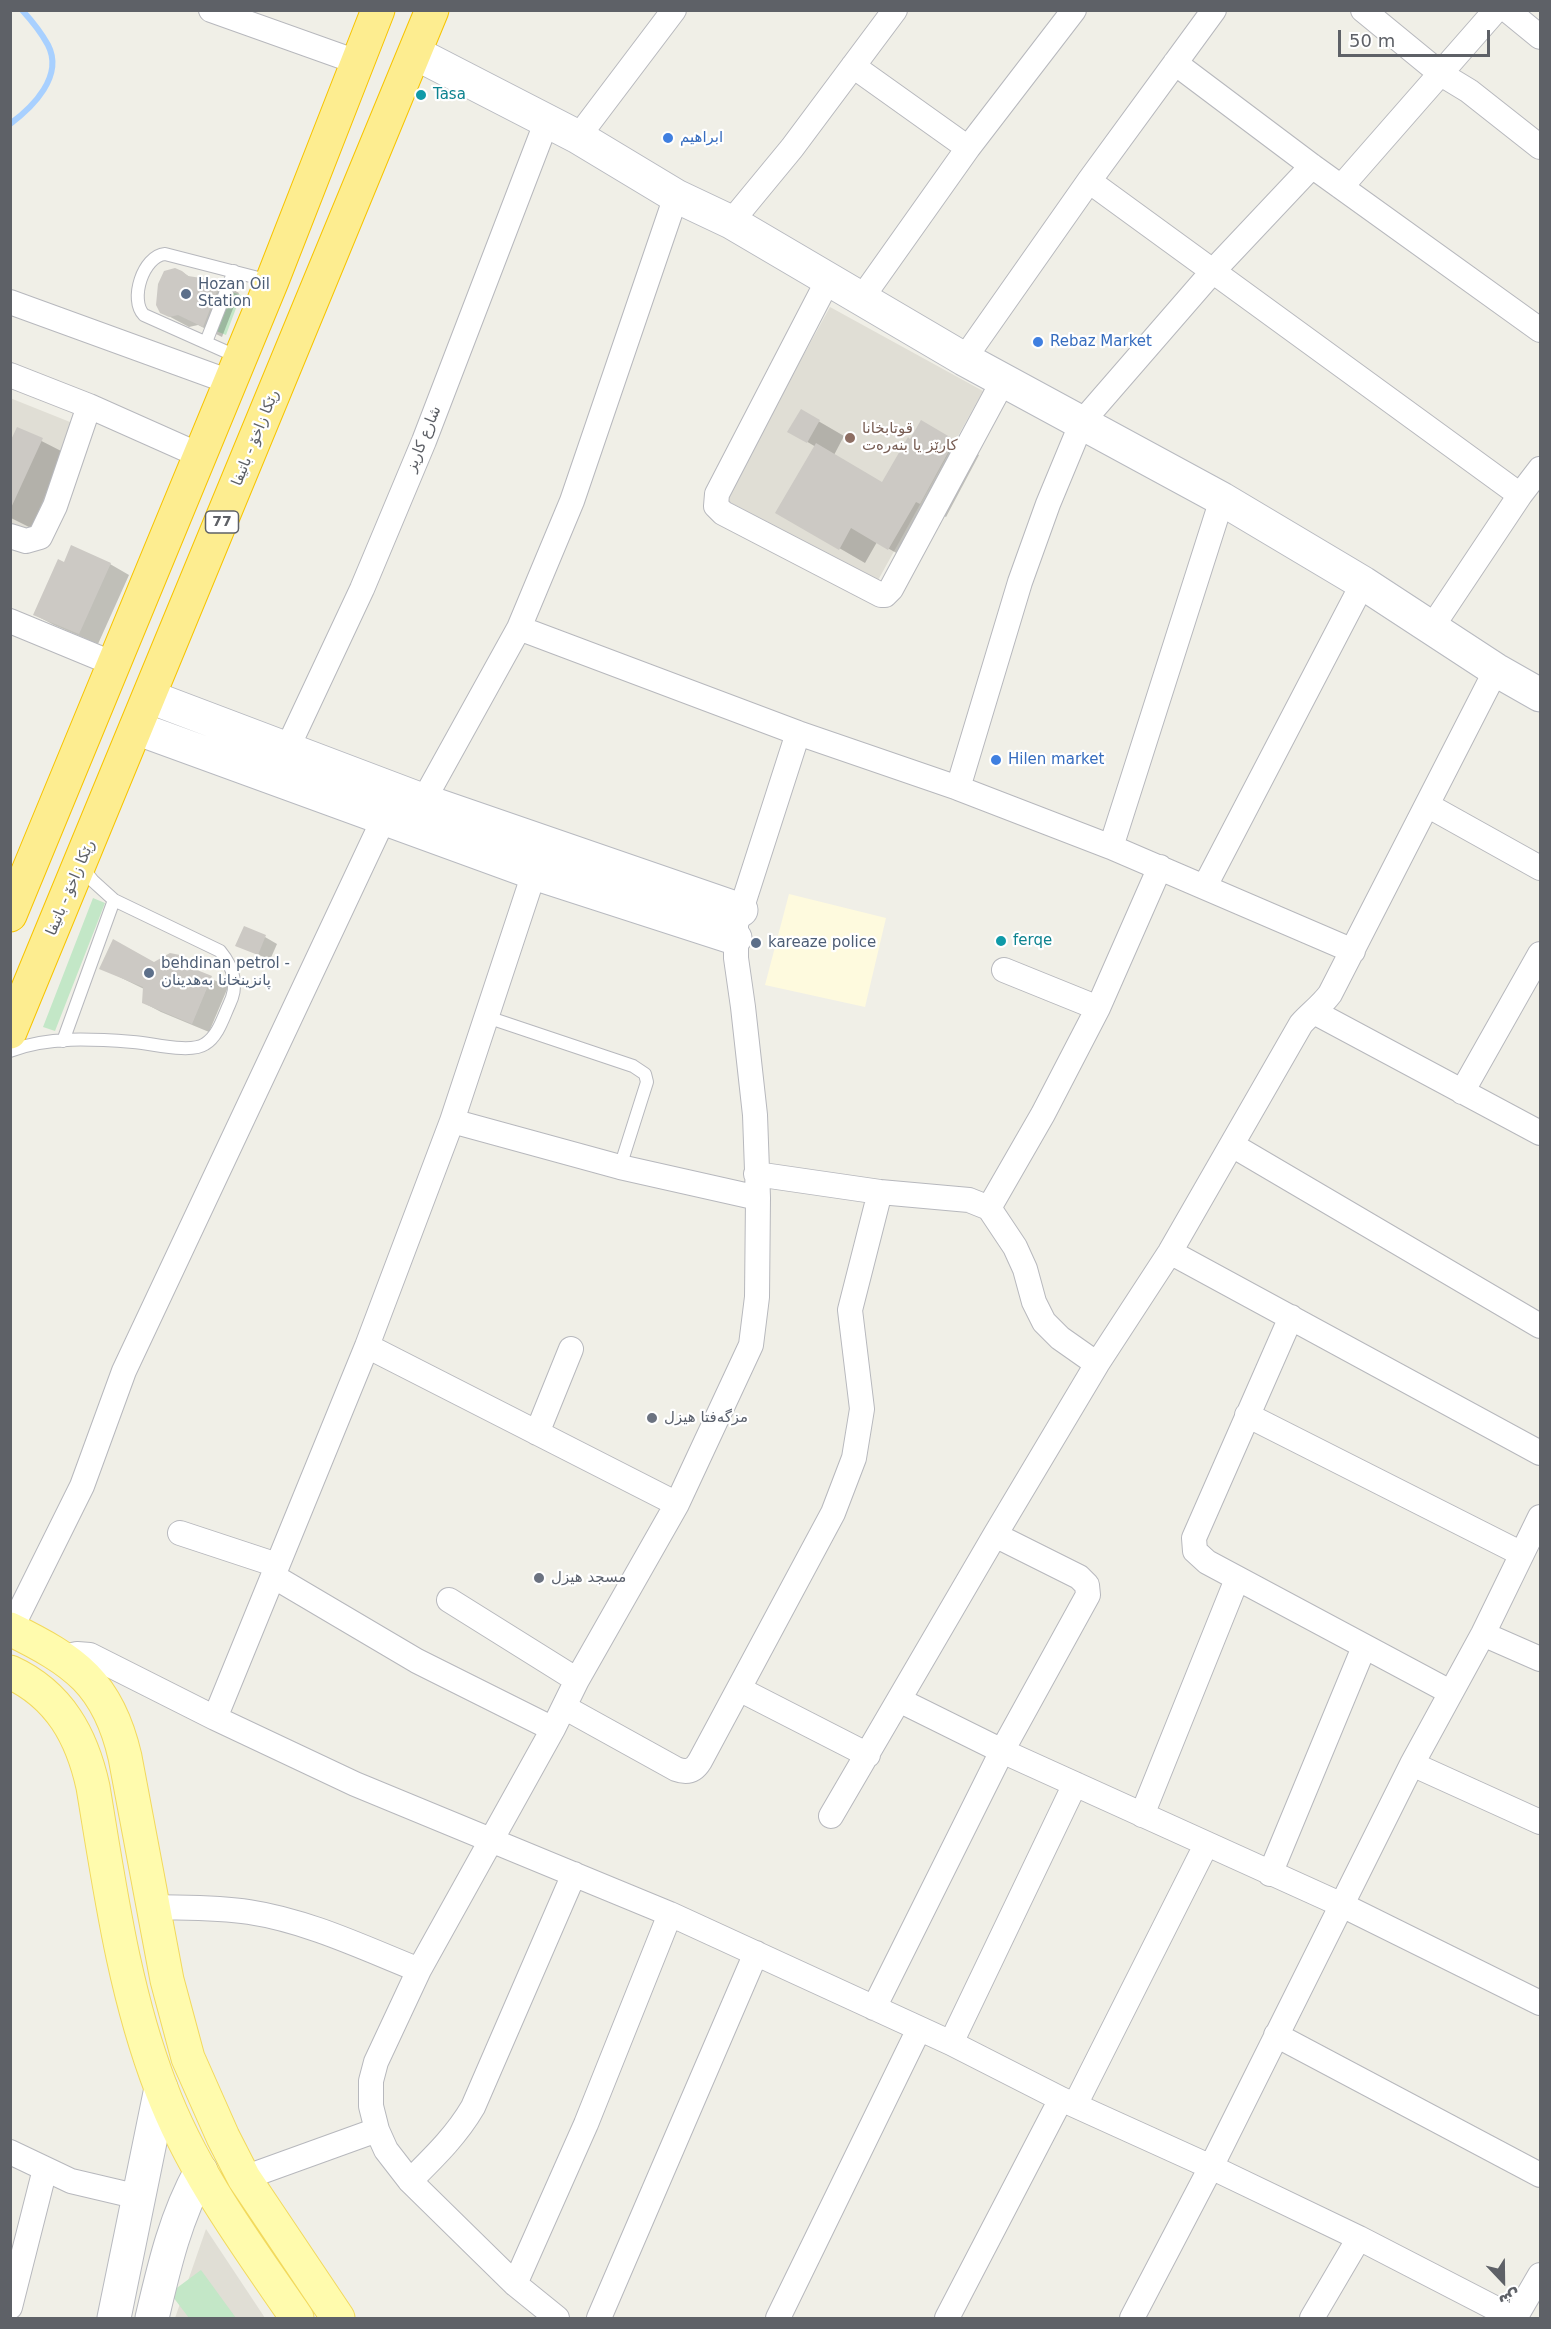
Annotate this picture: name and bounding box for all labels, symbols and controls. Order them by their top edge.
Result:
scale bar [1341,18,1492,56]
text: 50 m [1349,30,1395,51]
place label: Tasa [433,86,466,104]
marker: Tasa [414,88,428,102]
place label: ابراهيم [680,129,723,147]
marker: ابراهيم [661,131,675,145]
place label: Hozan Oil Station [198,276,270,311]
marker: Hozan Oil Station [179,287,193,301]
place label: Rebaz Market [1050,333,1152,351]
marker: Rebaz Market [1031,335,1045,349]
street label: رێکا زاخۆ - باتیفا [229,387,283,489]
street label: شارع كاريز [403,403,445,475]
place label: قوتابخانا کارێز یا بنەرەت [862,420,958,455]
marker: قوتابخانا کارێز یا بنەرەت [843,431,857,445]
road number: 77 [206,511,238,533]
place label: Hilen market [1008,751,1104,769]
marker: Hilen market [989,753,1003,767]
street label: رێکا زاخۆ - باتیفا [43,838,99,938]
place label: ferqe [1013,932,1052,950]
place label: kareaze police [768,934,876,952]
marker: ferqe [994,934,1008,948]
marker: kareaze police [749,936,763,950]
place label: behdinan petrol - پانزینخانا بەهدینان [161,955,290,990]
marker: behdinan petrol - پانزینخانا بەهدینان [142,966,156,980]
place label: مزگەفتا هیزل [664,1409,748,1427]
marker: مزگەفتا هیزل [645,1411,659,1425]
place label: مسجد هيزل [551,1569,626,1587]
marker: مسجد هيزل [532,1571,546,1585]
north arrow [1473,2251,1533,2311]
text: ش [1496,2285,1524,2311]

